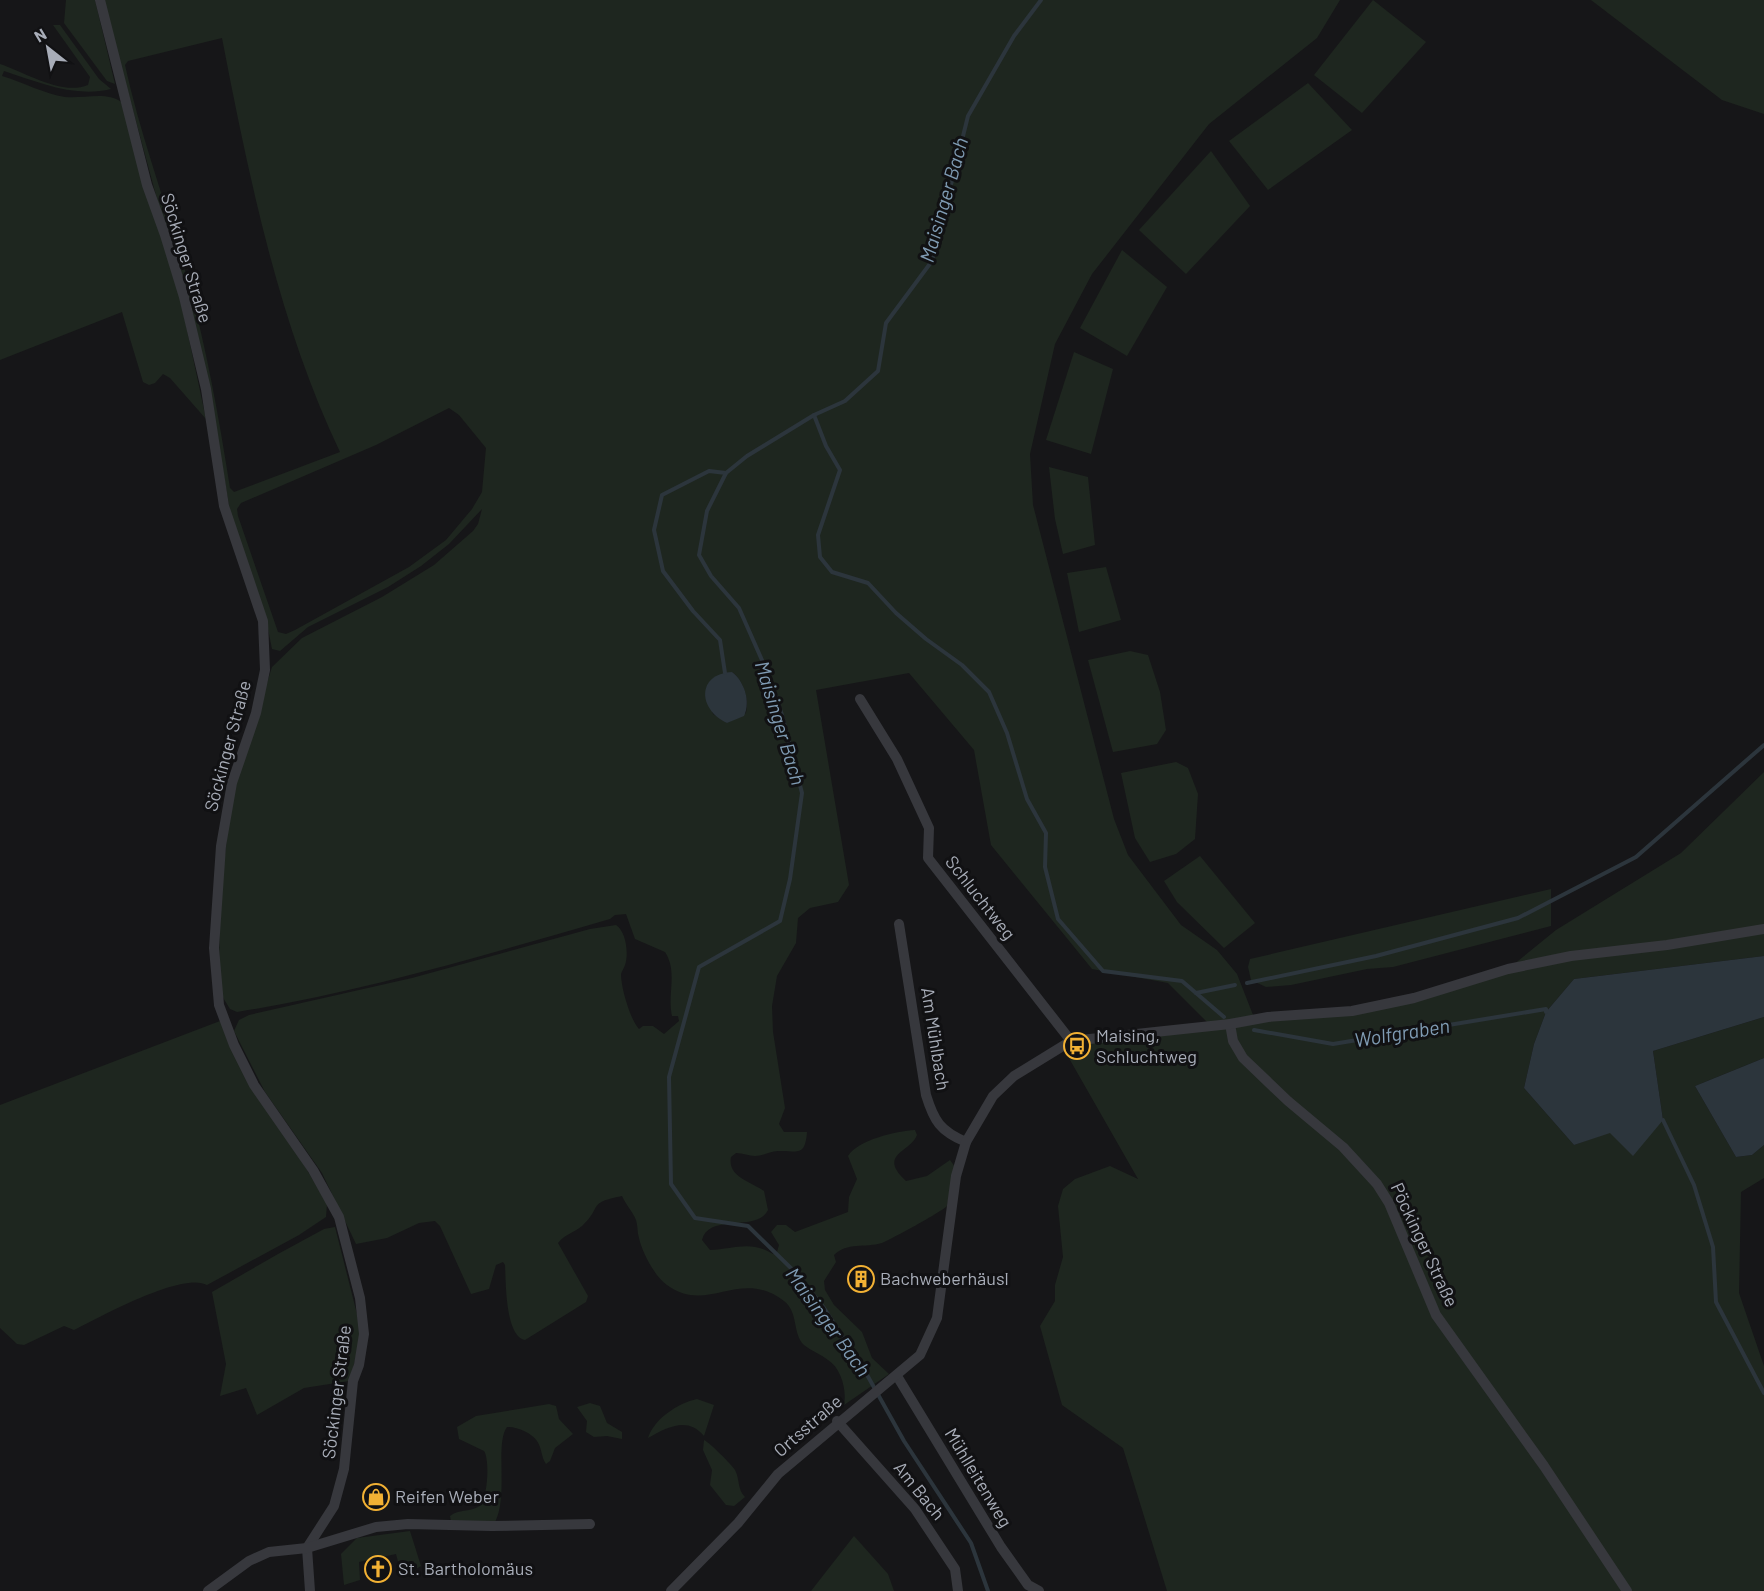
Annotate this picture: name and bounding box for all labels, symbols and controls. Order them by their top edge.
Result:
north arrow [18,18,78,78]
text: N [31,24,49,46]
water label: Maisinger Bach [914,135,972,265]
street label: Söckinger Straße [157,190,217,325]
water label: Maisinger Bach [751,658,811,788]
street label: Söckinger Straße [199,678,255,814]
street label: Schluchtweg [941,851,1021,944]
street label: Am Mühlbach [917,986,955,1092]
water label: Wolfgraben [1352,1013,1451,1051]
place label: Maising, Schluchtweg [1096,1024,1197,1067]
bus stop icon: Maising, Schluchtweg [1062,1031,1092,1061]
street label: Pöckinger Straße [1387,1179,1463,1310]
water label: Maisinger Bach [781,1262,876,1381]
building icon: Bachweberhäusl [846,1264,876,1294]
place label: Bachweberhäusl [880,1267,1009,1289]
street label: Söckinger Straße [317,1324,355,1460]
street label: Ortsstraße [769,1390,846,1461]
street label: Mühlleitenweg [941,1424,1017,1531]
street label: Am Bach [890,1457,950,1524]
shop icon: Reifen Weber [361,1482,391,1512]
place label: Reifen Weber [395,1485,499,1507]
church icon: St. Bartholomäus [363,1554,393,1584]
place label: St. Bartholomäus [398,1557,533,1579]

